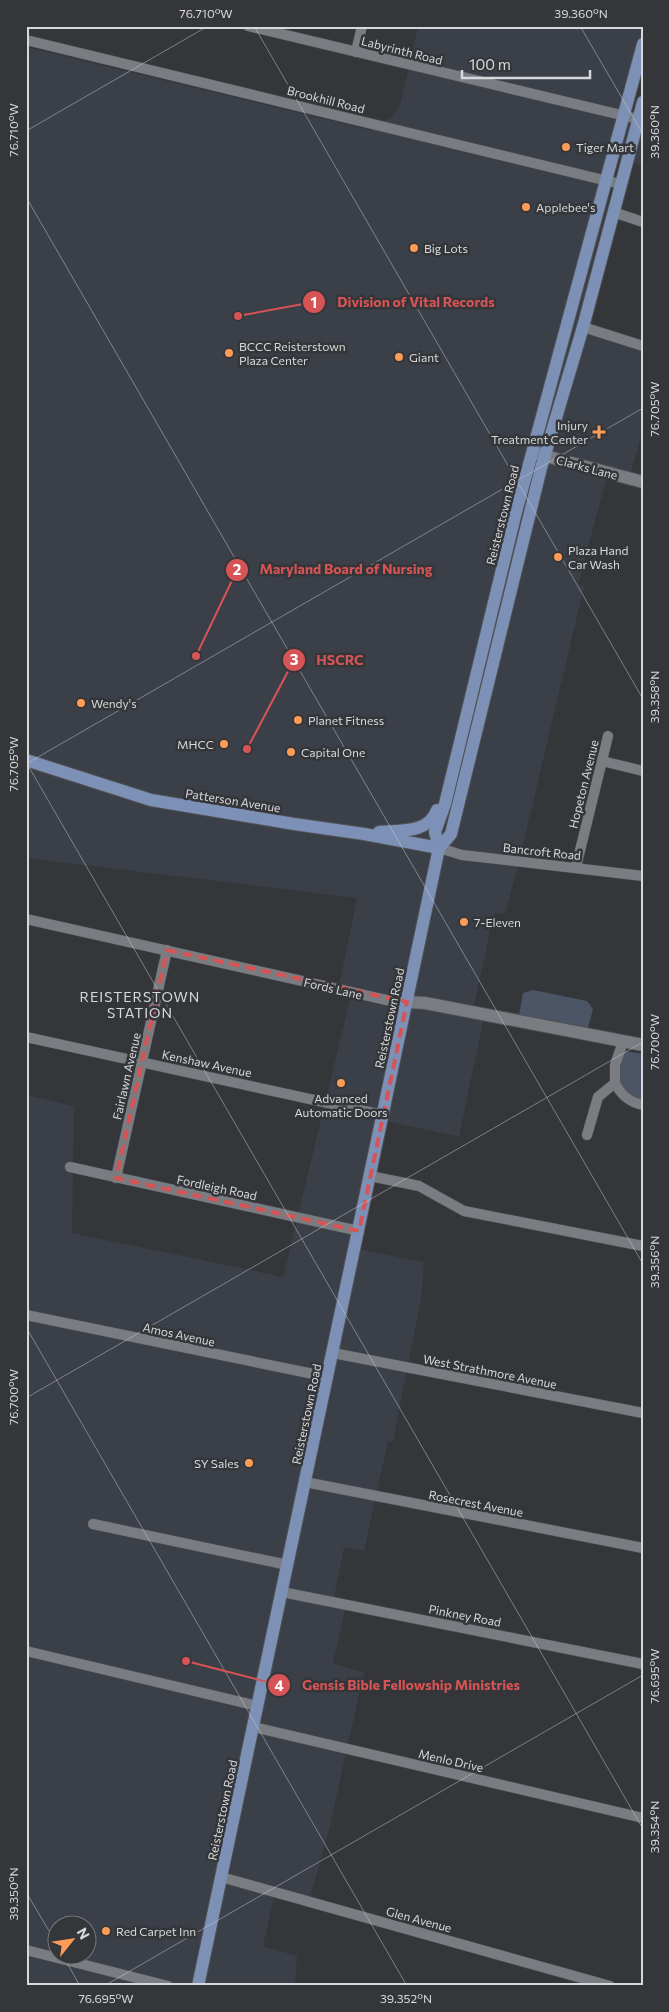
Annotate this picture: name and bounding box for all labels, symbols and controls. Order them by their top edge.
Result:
text: 76.710°W [179,6,233,20]
text: 39.360°N [554,6,608,20]
street label: Labyrinth Road [360,33,444,67]
scale bar [462,48,589,80]
text: 100 m [469,55,511,73]
street label: Brookhill Road [286,83,366,115]
text: 76.710°W [6,103,20,157]
text: 39.360°N [647,105,661,159]
place label: Tiger Mart [576,140,634,154]
marker: Tiger Mart [560,141,572,153]
place label: Applebee's [536,200,596,214]
marker: Applebee's [520,201,532,213]
place label: Big Lots [424,241,468,255]
marker: Big Lots [408,242,420,254]
callout: Division of Vital Records [302,288,504,317]
text: 1 [311,293,317,311]
text: Division of Vital Records [337,293,495,310]
place label: BCCC Reisterstown Plaza Center [239,339,346,367]
marker: BCCC Reisterstown Plaza Center [223,347,235,359]
place label: Giant [409,350,439,364]
marker: Giant [393,351,405,363]
text: 76.705°W [647,381,661,437]
place label: Injury Treatment Center [491,418,588,446]
marker: Injury Treatment Center [592,425,606,439]
street label: Clarks Lane [555,452,619,482]
street label: Reisterstown Road [483,464,521,566]
place label: Plaza Hand Car Wash [568,543,629,571]
marker: Plaza Hand Car Wash [552,551,564,563]
callout: Maryland Board of Nursing [225,555,443,584]
text: 2 [233,560,241,578]
text: Maryland Board of Nursing [260,560,433,577]
callout: HSCRC [282,646,374,675]
text: 3 [290,650,299,668]
text: HSCRC [316,651,364,668]
text: 39.358°N [647,671,661,723]
place label: Wendy's [91,696,137,710]
marker: Wendy's [75,697,87,709]
place label: Planet Fitness [308,713,384,727]
marker: Planet Fitness [292,714,304,726]
text: 76.705°W [6,736,20,792]
place label: MHCC [177,737,214,751]
marker: MHCC [218,738,230,750]
street label: Hopeton Avenue [565,738,601,830]
place label: Capital One [301,745,365,759]
marker: Capital One [285,746,297,758]
street label: Patterson Avenue [184,786,282,814]
street label: Bancroft Road [502,840,582,862]
place label: 7-Eleven [474,915,521,929]
marker: 7-Eleven [458,916,470,928]
street label: Reisterstown Road [372,966,406,1069]
street label: Fords Lane [302,974,364,1002]
district label: REISTERSTOWN STATION [80,988,200,1021]
text: 76.700°W [647,1014,661,1070]
street label: Fairlawn Avenue [109,1031,143,1121]
street label: Kenshaw Avenue [161,1047,253,1079]
marker: Advanced Automatic Doors [335,1077,347,1089]
place label: Advanced Automatic Doors [294,1091,388,1119]
street label: Fordleigh Road [176,1172,258,1202]
text: 39.356°N [647,1236,661,1288]
street label: Amos Avenue [142,1320,216,1348]
street label: West Strathmore Avenue [422,1351,558,1391]
street label: Reisterstown Road [289,1362,323,1465]
text: 76.700°W [6,1369,20,1425]
place label: SY Sales [194,1456,239,1470]
marker: SY Sales [243,1457,255,1469]
street label: Rosecrest Avenue [428,1487,524,1519]
street label: Pinkney Road [428,1601,503,1629]
text: 76.695°W [647,1648,661,1704]
callout: Gensis Bible Fellowship Ministries [267,1671,530,1700]
text: 4 [274,1676,284,1694]
text: Gensis Bible Fellowship Ministries [302,1676,520,1693]
street label: Menlo Drive [417,1746,485,1774]
street label: Reisterstown Road [205,1758,239,1861]
text: 39.354°N [647,1801,661,1853]
text: 39.350°N [6,1868,20,1921]
street label: Glen Avenue [385,1904,453,1934]
north arrow [48,1914,98,1964]
text: N [74,1924,94,1942]
place label: Red Carpet Inn [116,1924,196,1938]
marker: Red Carpet Inn [100,1925,112,1937]
text: 76.695°W [78,1991,134,2005]
text: 39.352°N [380,1991,432,2005]

